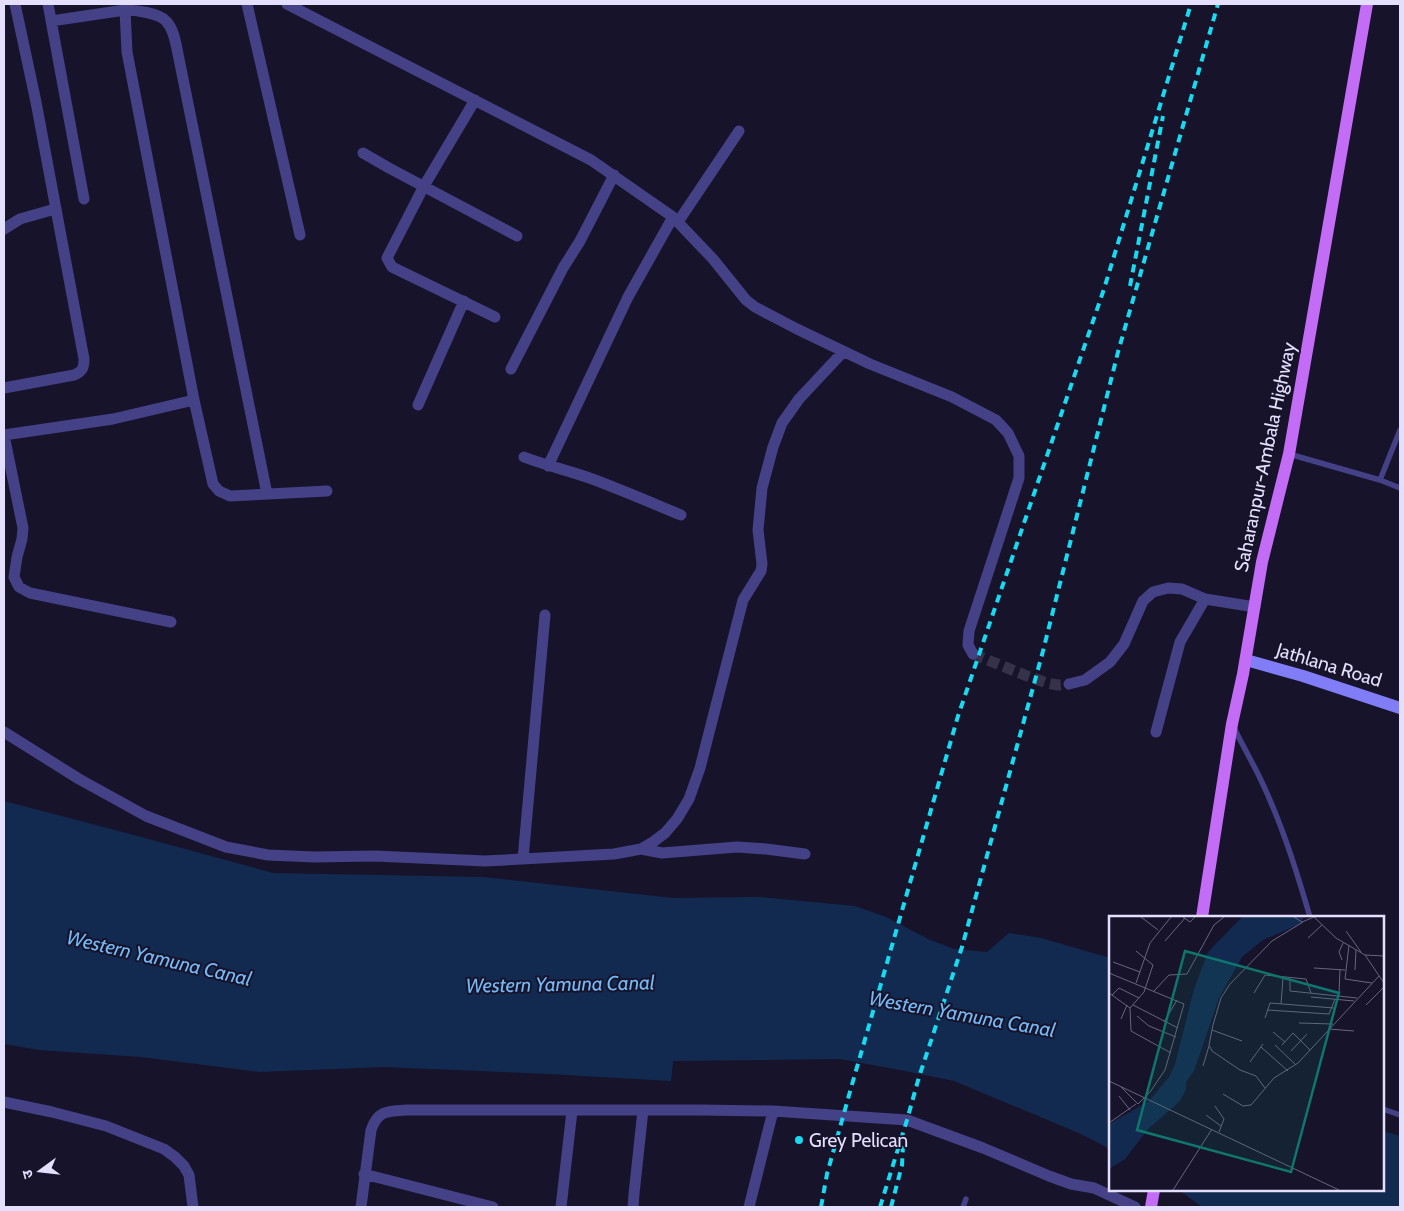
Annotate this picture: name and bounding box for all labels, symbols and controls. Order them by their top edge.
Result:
street label: Saharanpur-Ambala Highway [1229,340,1301,574]
street label: Jathlana Road [1273,638,1385,692]
inset map [1109,916,1384,1191]
water label: Western Yamuna Canal [64,925,254,991]
water label: Western Yamuna Canal [465,970,655,998]
water label: Western Yamuna Canal [867,986,1057,1042]
place label: Grey Pelican [809,1129,908,1152]
marker: Grey Pelican [793,1134,805,1146]
north arrow [15,1146,65,1196]
text: उ [17,1167,37,1181]

